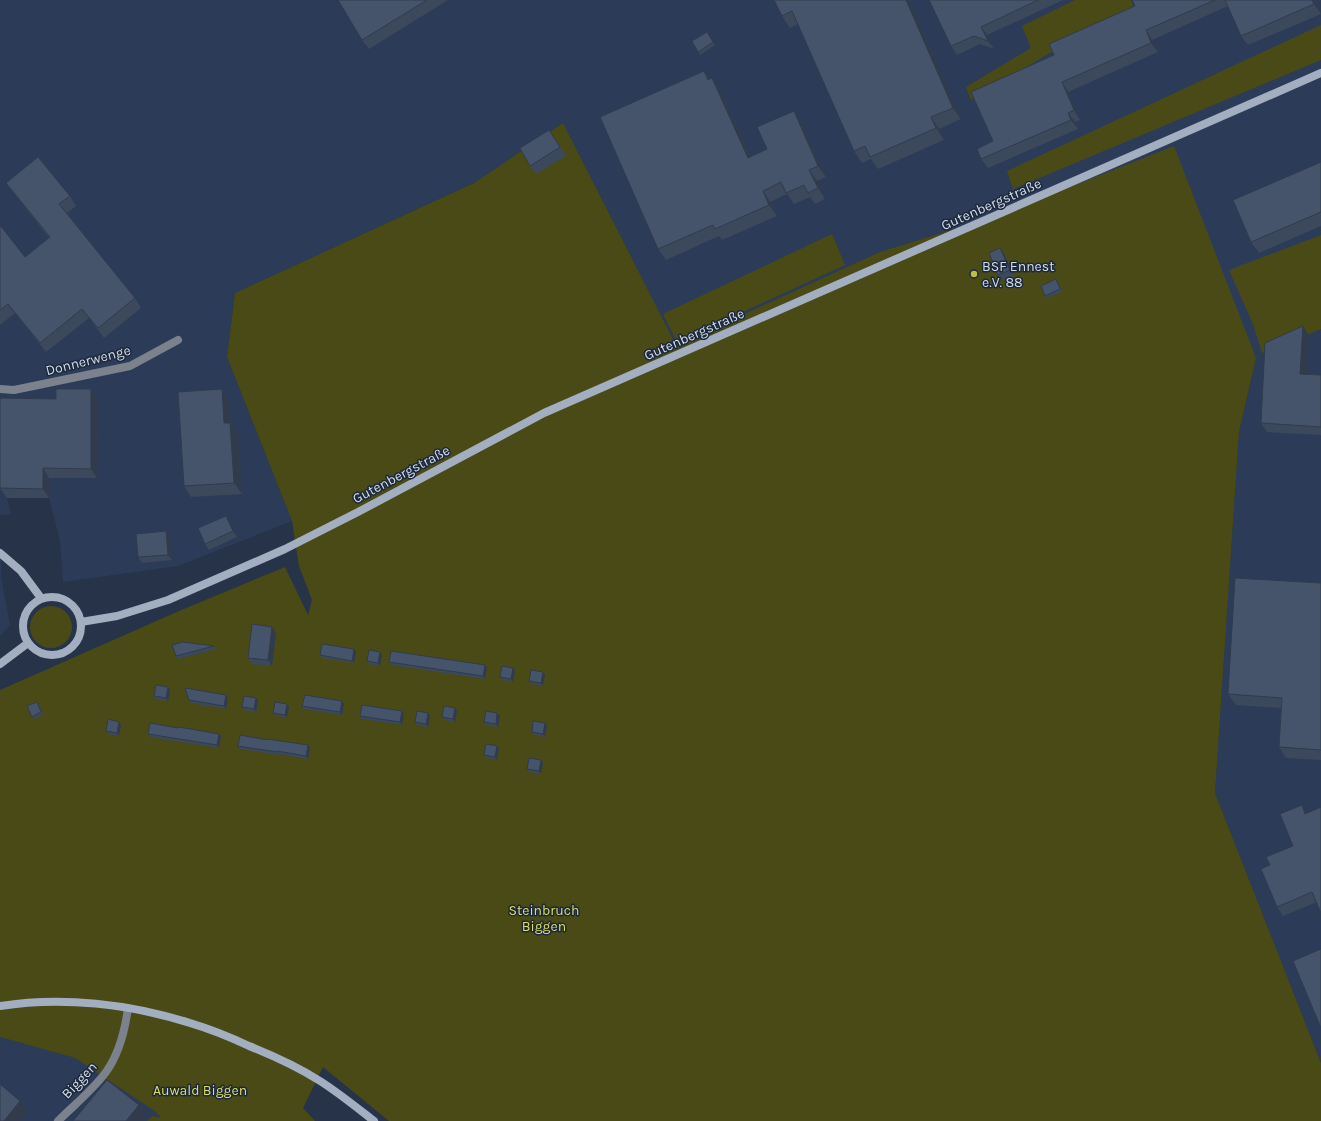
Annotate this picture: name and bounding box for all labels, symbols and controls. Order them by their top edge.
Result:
street label: Gutenbergstraße [939,175,1044,234]
place label: BSF Ennest e.V. 88 [982,258,1054,291]
marker: BSF Ennest e.V. 88 [969,269,979,279]
street label: Gutenbergstraße [642,305,747,364]
street label: Donnerwenge [44,342,132,379]
street label: Gutenbergstraße [350,442,453,507]
park label: Steinbruch Biggen [508,902,580,935]
street label: Biggen [58,1058,101,1102]
park label: Auwald Biggen [153,1082,247,1099]

